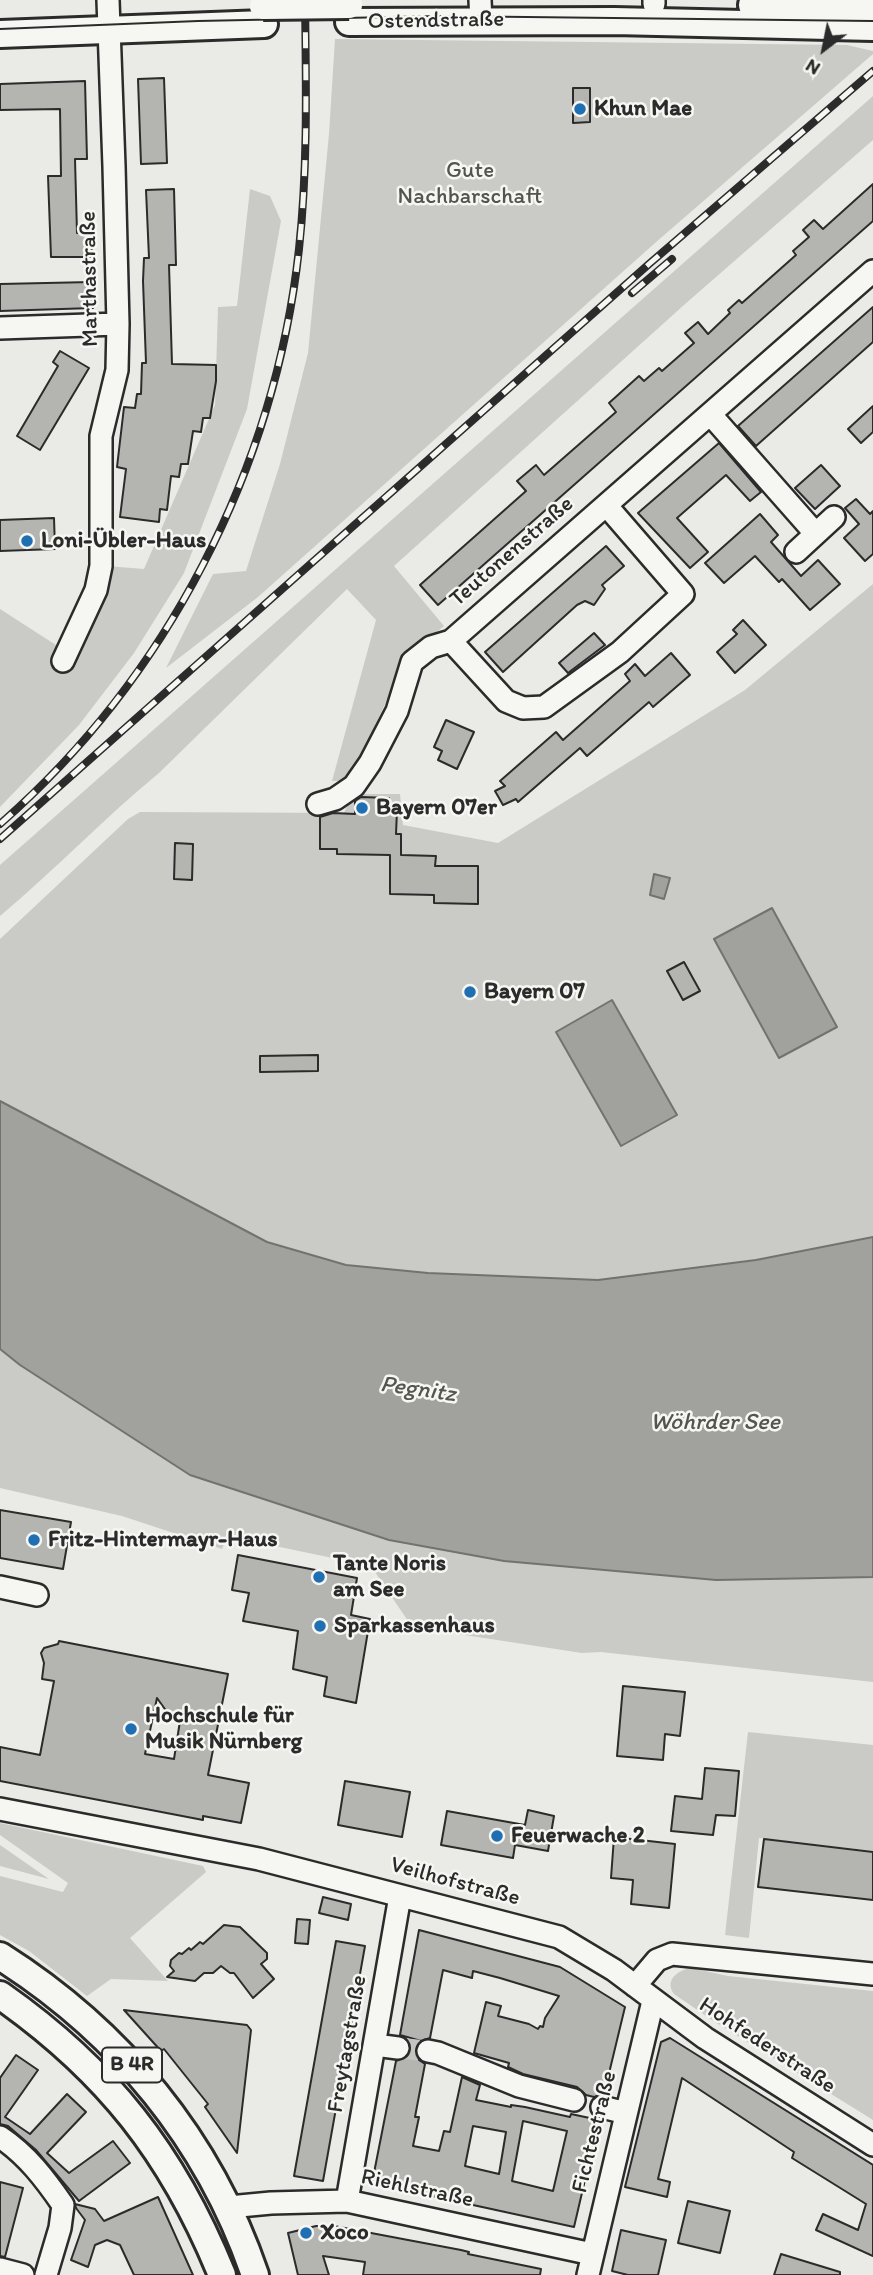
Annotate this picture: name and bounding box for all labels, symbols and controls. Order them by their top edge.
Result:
street label: Ostendstraße [367,6,505,36]
north arrow [789,14,859,84]
text: N [801,54,824,80]
place label: Khun Mae [594,95,692,123]
marker: Khun Mae [572,101,588,117]
park label: Gute Nachbarschaft [398,157,542,211]
street label: Marthastraße [75,211,105,347]
street label: Teutonenstraße [444,491,580,613]
place label: Loni-Übler-Haus [41,527,206,555]
marker: Loni-Übler-Haus [19,533,35,549]
place label: Bayern 07er [376,794,497,822]
marker: Bayern 07er [354,800,370,816]
place label: Bayern 07 [484,978,585,1006]
marker: Bayern 07 [462,984,478,1000]
water label: Pegnitz [378,1370,458,1410]
water label: Wöhrder See [650,1409,780,1437]
place label: Fritz-Hintermayr-Haus [48,1526,277,1554]
marker: Fritz-Hintermayr-Haus [26,1532,42,1548]
place label: Tante Noris am See [333,1550,446,1604]
marker: Tante Noris am See [311,1569,327,1585]
place label: Sparkassenhaus [334,1612,495,1640]
marker: Sparkassenhaus [312,1618,328,1634]
place label: Hochschule für Musik Nürnberg [145,1702,302,1756]
marker: Hochschule für Musik Nürnberg [123,1721,139,1737]
place label: Feuerwache 2 [511,1822,645,1850]
marker: Feuerwache 2 [489,1828,505,1844]
street label: Veilhofstraße [387,1851,523,1913]
street label: Freytagstraße [322,1973,374,2115]
street label: Hohfederstraße [693,1992,841,2100]
road number: B 4R [102,2048,162,2082]
street label: Fichtestraße [567,2068,623,2196]
street label: Riehlstraße [358,2164,476,2214]
place label: Xoco [320,2219,369,2247]
marker: Xoco [298,2225,314,2241]

